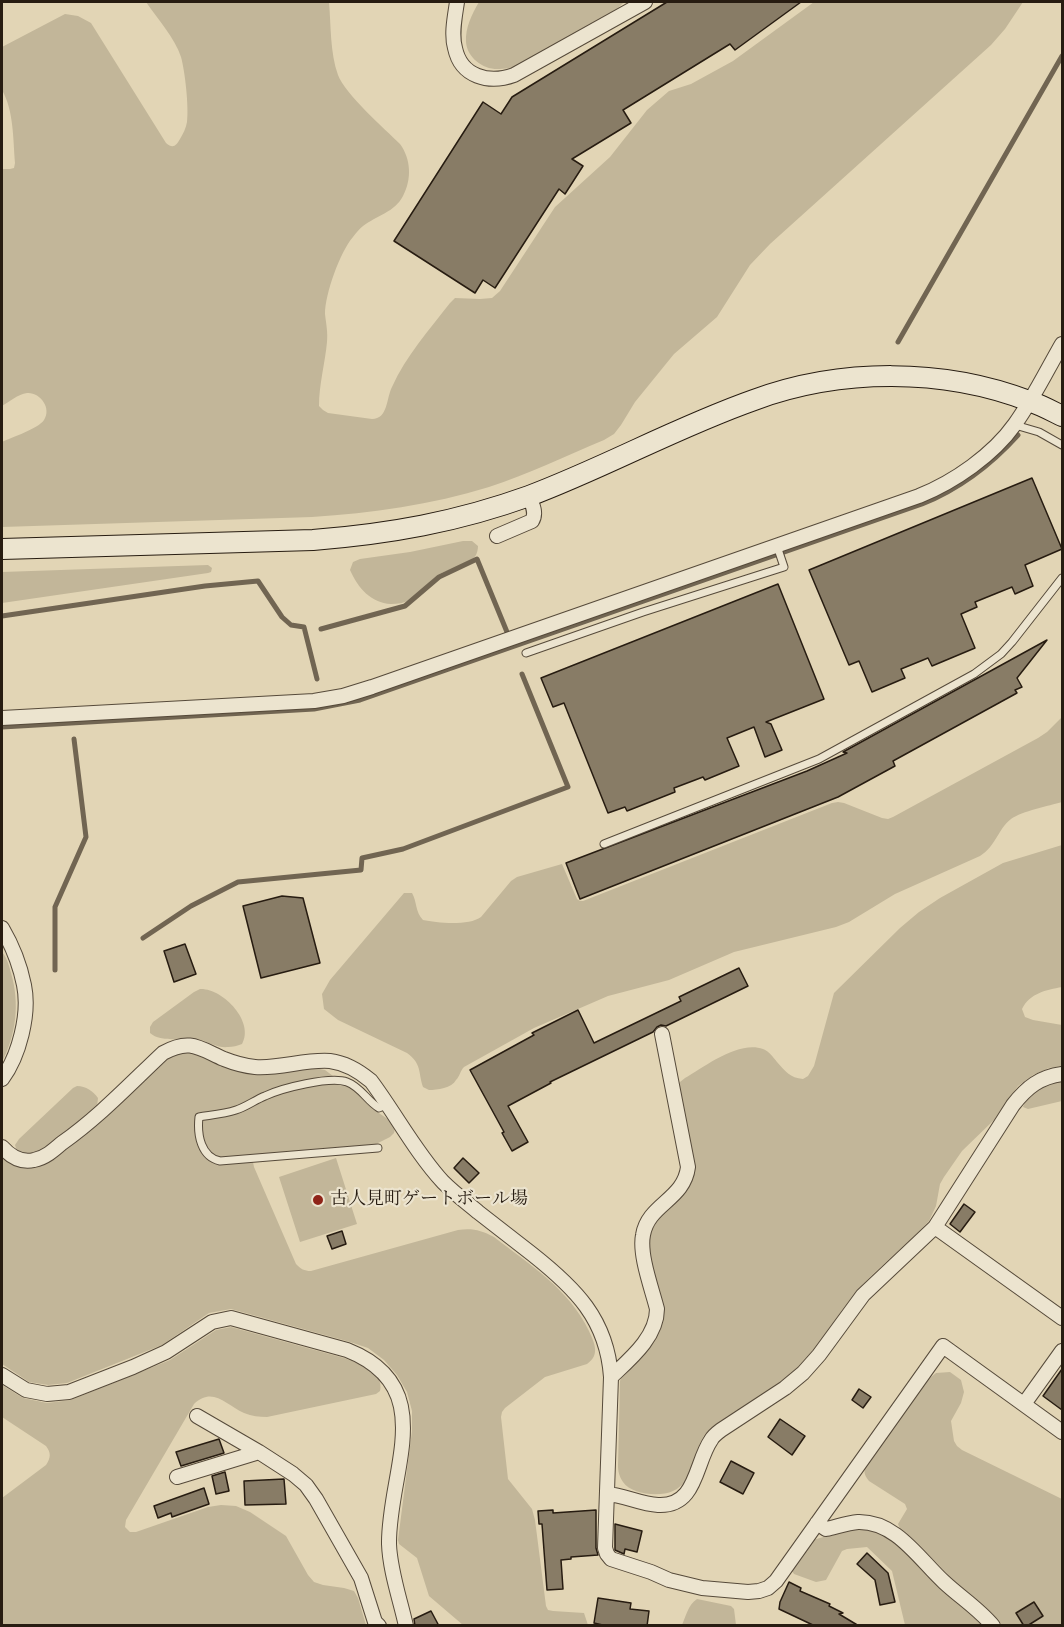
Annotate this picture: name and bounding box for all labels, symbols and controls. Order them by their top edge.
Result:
place label: 古人見町ゲートボール場 [330,1189,528,1211]
marker: 古人見町ゲートボール場 [311,1193,325,1207]

